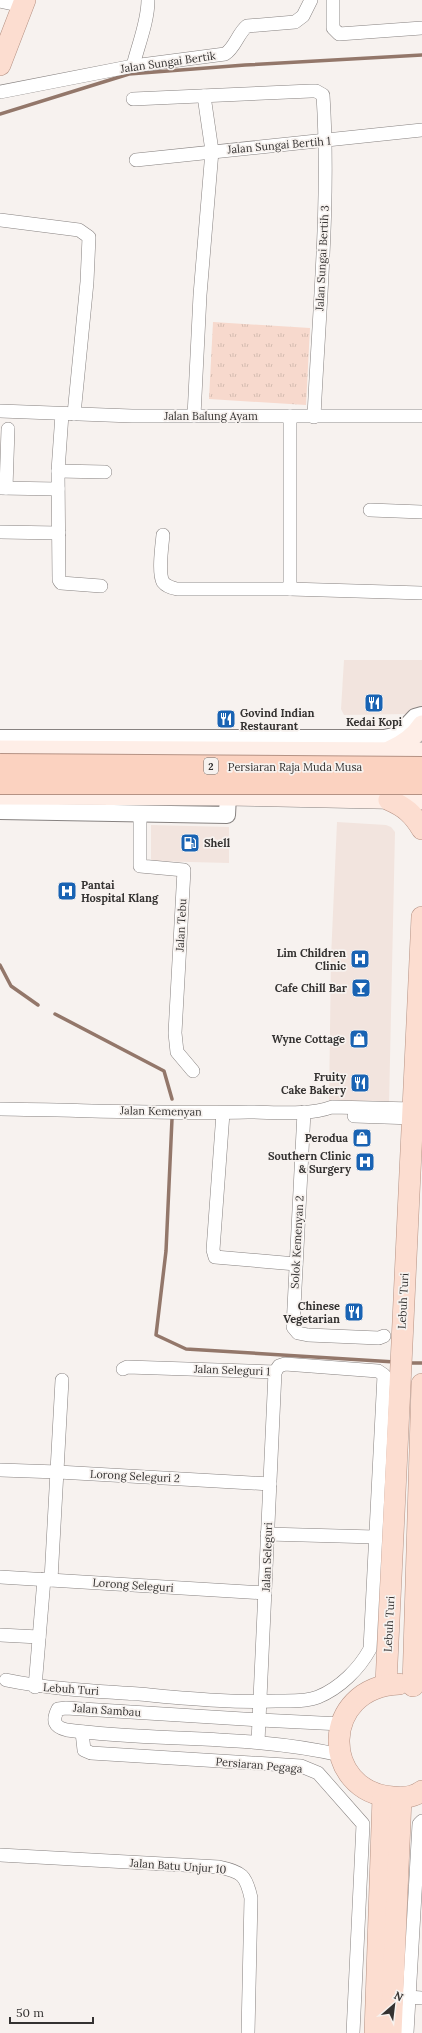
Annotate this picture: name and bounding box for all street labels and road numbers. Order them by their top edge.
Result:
street label: Jalan Sungai Bertik [119,48,217,76]
street label: Jalan Sungai Bertih 1 [226,134,331,157]
street label: Jalan Sungai Bertih 3 [312,205,332,312]
street label: Jalan Balung Ayam [163,409,258,423]
road number: 2 [204,758,218,774]
street label: Persiaran Raja Muda Musa [228,760,362,774]
street label: Jalan Tebu [173,898,189,953]
street label: Jalan Kemenyan [119,1103,202,1119]
street label: Solok Kemenyan 2 [288,1195,306,1289]
street label: Lebuh Turi [395,1273,411,1329]
street label: Jalan Seleguri 1 [193,1362,270,1378]
street label: Lorong Seleguri 2 [90,1467,180,1485]
street label: Jalan Seleguri [259,1522,275,1593]
street label: Lorong Seleguri [92,1575,174,1595]
street label: Lebuh Turi [381,1596,397,1652]
street label: Lebuh Turi [43,1680,99,1698]
street label: Jalan Sambau [72,1701,142,1719]
street label: Persiaran Pegaga [215,1754,303,1776]
street label: Jalan Batu Unjur 10 [128,1856,227,1876]

